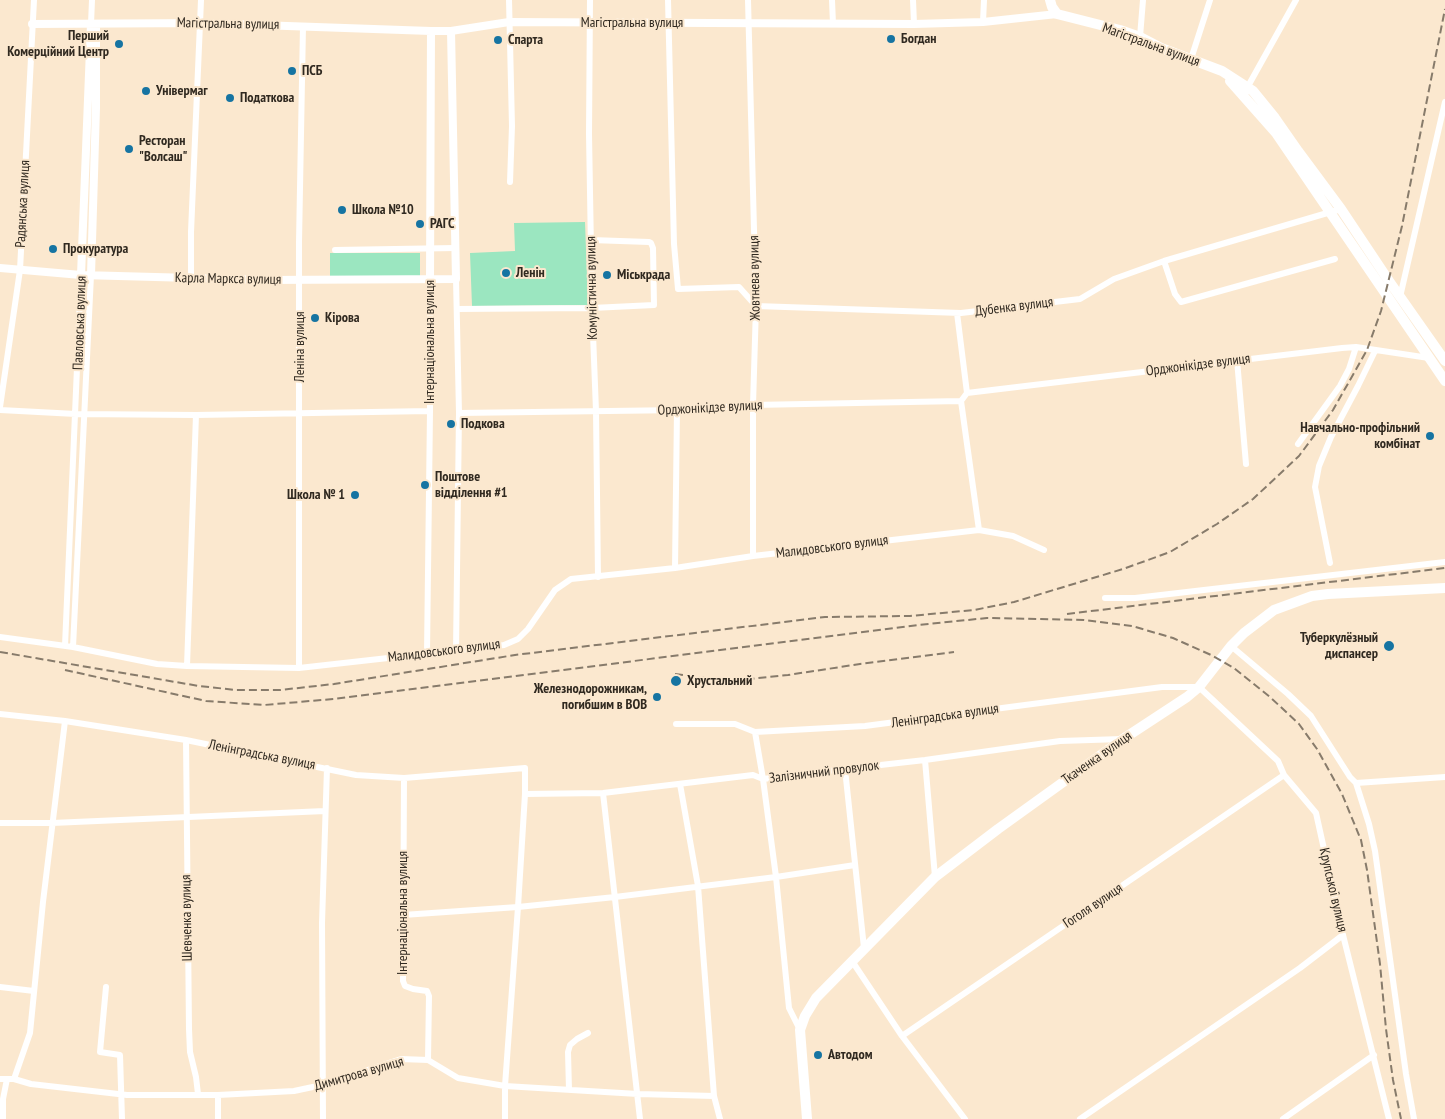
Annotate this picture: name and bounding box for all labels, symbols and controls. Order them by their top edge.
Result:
street label: Магістральна вулиця [177,15,279,33]
street label: Магістральна вулиця [581,15,683,31]
street label: Магістральна вулиця [1100,20,1202,70]
place label: Перший Комерційний Центр [7,28,109,60]
place label: Богдан [901,31,936,47]
place label: Спарта [508,32,543,48]
marker: Богдан [885,33,897,45]
marker: Спарта [492,34,504,46]
marker: Перший Комерційний Центр [113,38,125,50]
place label: ПСБ [302,63,322,79]
marker: ПСБ [286,65,298,77]
place label: Універмаг [156,83,208,99]
marker: Універмаг [140,85,152,97]
place label: Податкова [240,90,294,106]
marker: Податкова [224,92,236,104]
place label: Ресторан "Волсаш" [139,133,187,166]
marker: Ресторан "Волсаш" [123,143,135,155]
street label: Радянська вулиця [12,160,34,248]
place label: Школа №10 [352,202,414,218]
marker: Школа №10 [336,204,348,216]
place label: РАГС [430,216,454,232]
marker: РАГС [414,218,426,230]
street label: Жовтнева вулиця [746,235,764,321]
street label: Комуністична вулиця [583,236,601,340]
place label: Прокуратура [63,241,128,257]
marker: Прокуратура [47,243,59,255]
place label: Ленін [516,265,545,281]
marker: Ленін [500,267,512,279]
place label: Міськрада [617,267,670,283]
marker: Міськрада [601,269,613,281]
street label: Карла Маркса вулиця [175,270,281,288]
street label: Павловська вулиця [70,276,90,370]
street label: Інтернаціональна вулиця [422,280,438,404]
street label: Дубенка вулиця [974,294,1054,320]
place label: Кірова [325,310,360,326]
street label: Леніна вулиця [292,312,308,382]
marker: Кірова [309,312,321,324]
street label: Орджонікідзе вулиця [1145,350,1251,380]
street label: Орджонікідзе вулиця [657,397,763,419]
place label: Подкова [461,416,505,432]
marker: Подкова [445,418,457,430]
place label: Навчально-профільний комбінат [1300,420,1420,452]
marker: Навчально-профільний комбінат [1424,430,1436,442]
place label: Поштове відділення #1 [435,469,508,502]
marker: Поштове відділення #1 [419,479,431,491]
place label: Школа № 1 [287,487,345,503]
marker: Школа № 1 [349,489,361,501]
street label: Малидовського вулиця [775,532,889,562]
place label: Туберкулёзный диспансер [1300,630,1378,662]
street label: Малидовського вулиця [387,636,501,666]
marker: Туберкулёзный диспансер [1382,639,1396,653]
place label: Хрустальний [687,673,752,689]
marker: Хрустальний [669,674,683,688]
place label: Железнодорожникам, погибшим в ВОВ [534,681,647,714]
marker: Железнодорожникам, погибшим в ВОВ [651,691,663,703]
street label: Ленінградська вулиця [890,700,1000,732]
street label: Ткаченка вулиця [1059,728,1135,788]
street label: Ленінградська вулиця [207,736,317,774]
street label: Залізничний провулок [768,757,880,787]
street label: Крупської вулиця [1315,846,1351,934]
street label: Інтернаціональна вулиця [395,851,411,975]
street label: Шевченка вулиця [178,874,196,962]
street label: Гоголя вулиця [1060,880,1126,932]
place label: Автодом [828,1047,873,1063]
marker: Автодом [812,1049,824,1061]
street label: Димитрова вулиця [312,1053,406,1095]

